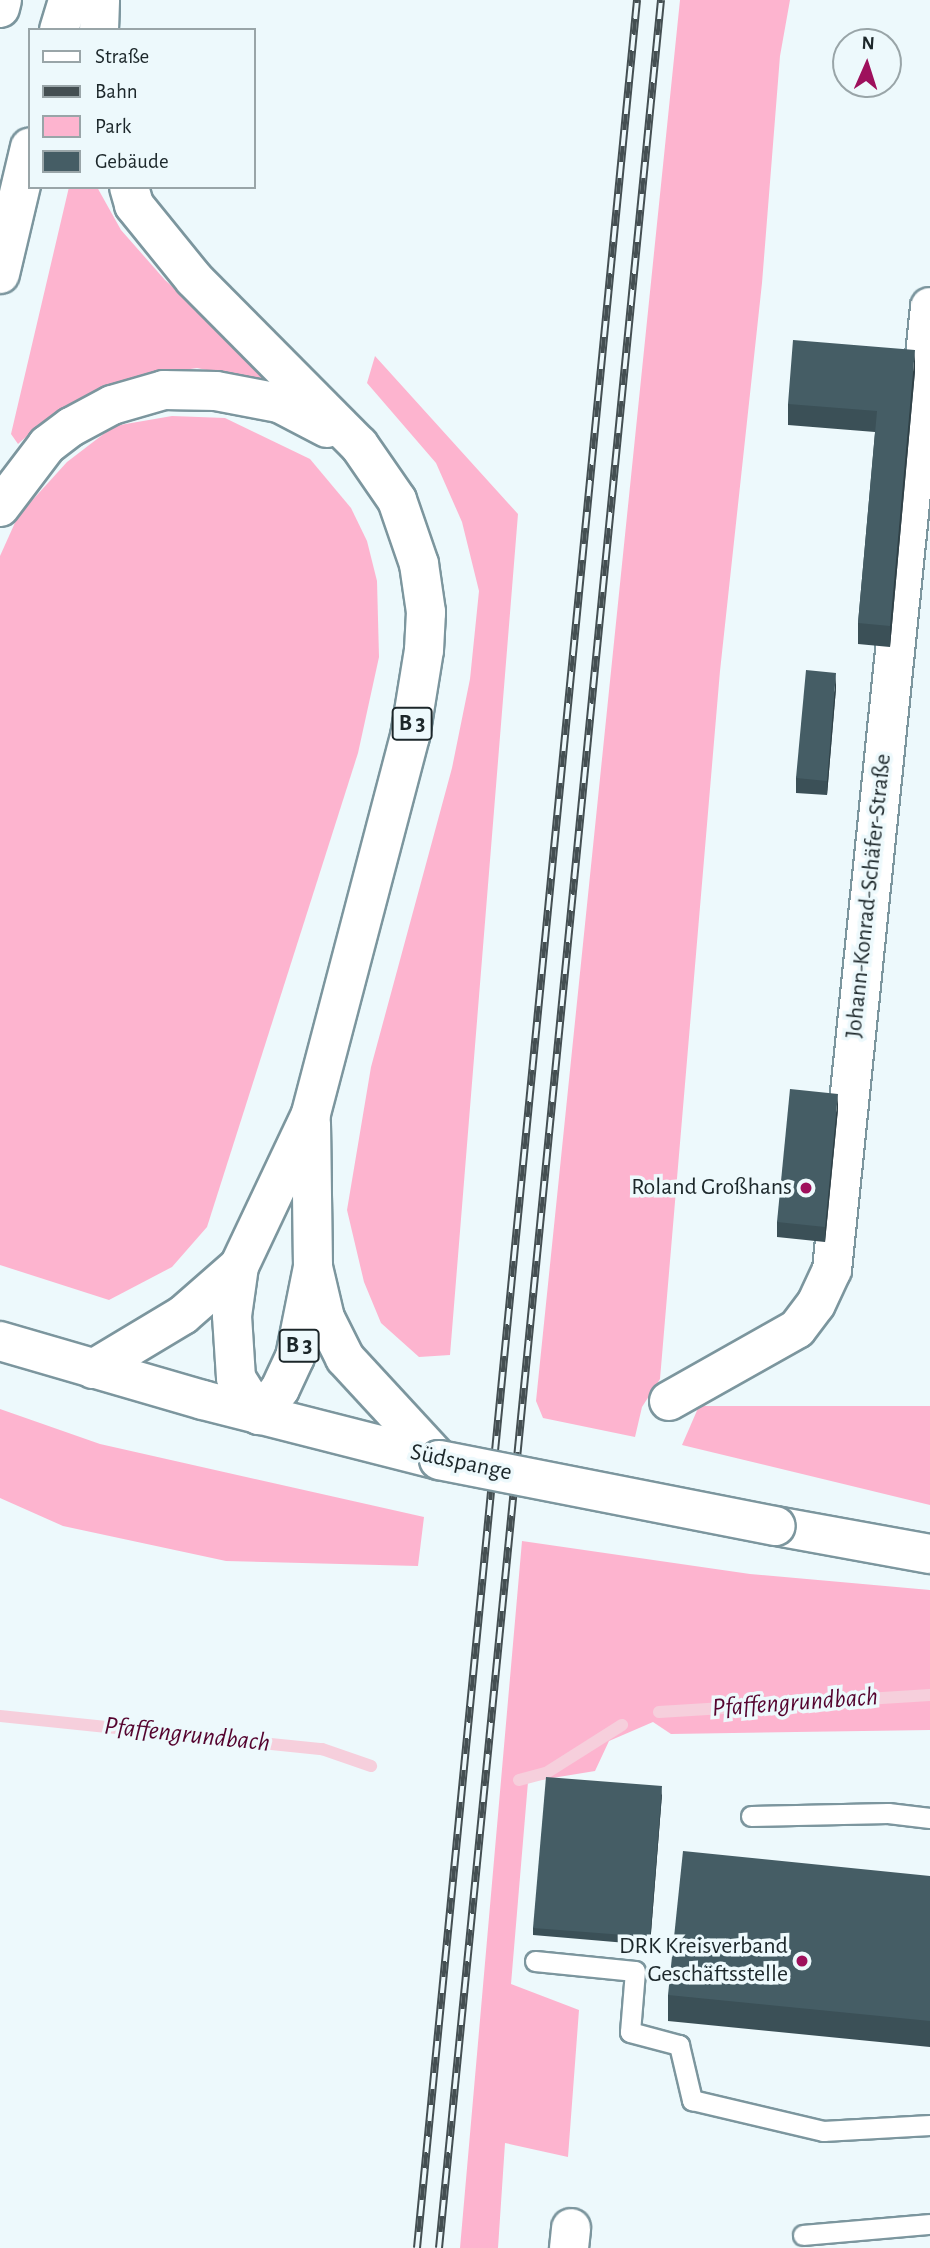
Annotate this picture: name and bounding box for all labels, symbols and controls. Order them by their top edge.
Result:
legend [28,28,256,189]
north arrow [832,28,902,98]
text: N [861,34,875,53]
text: Straße [95,46,149,67]
text: Bahn [95,81,138,102]
text: Park [95,116,131,137]
text: Gebäude [95,151,169,172]
road number: B 3 [391,704,433,744]
street label: Johann-Konrad-Schäfer-Straße [840,753,898,1039]
place label: Roland Großhans [631,1174,792,1202]
marker: Roland Großhans [798,1180,814,1196]
road number: B 3 [278,1326,320,1366]
street label: Südspange [408,1438,514,1488]
water label: Pfaffengrundbach [711,1682,879,1724]
water label: Pfaffengrundbach [103,1711,271,1759]
place label: DRK Kreisverband Geschäftsstelle [619,1933,788,1989]
marker: DRK Kreisverband Geschäftsstelle [794,1953,810,1969]

